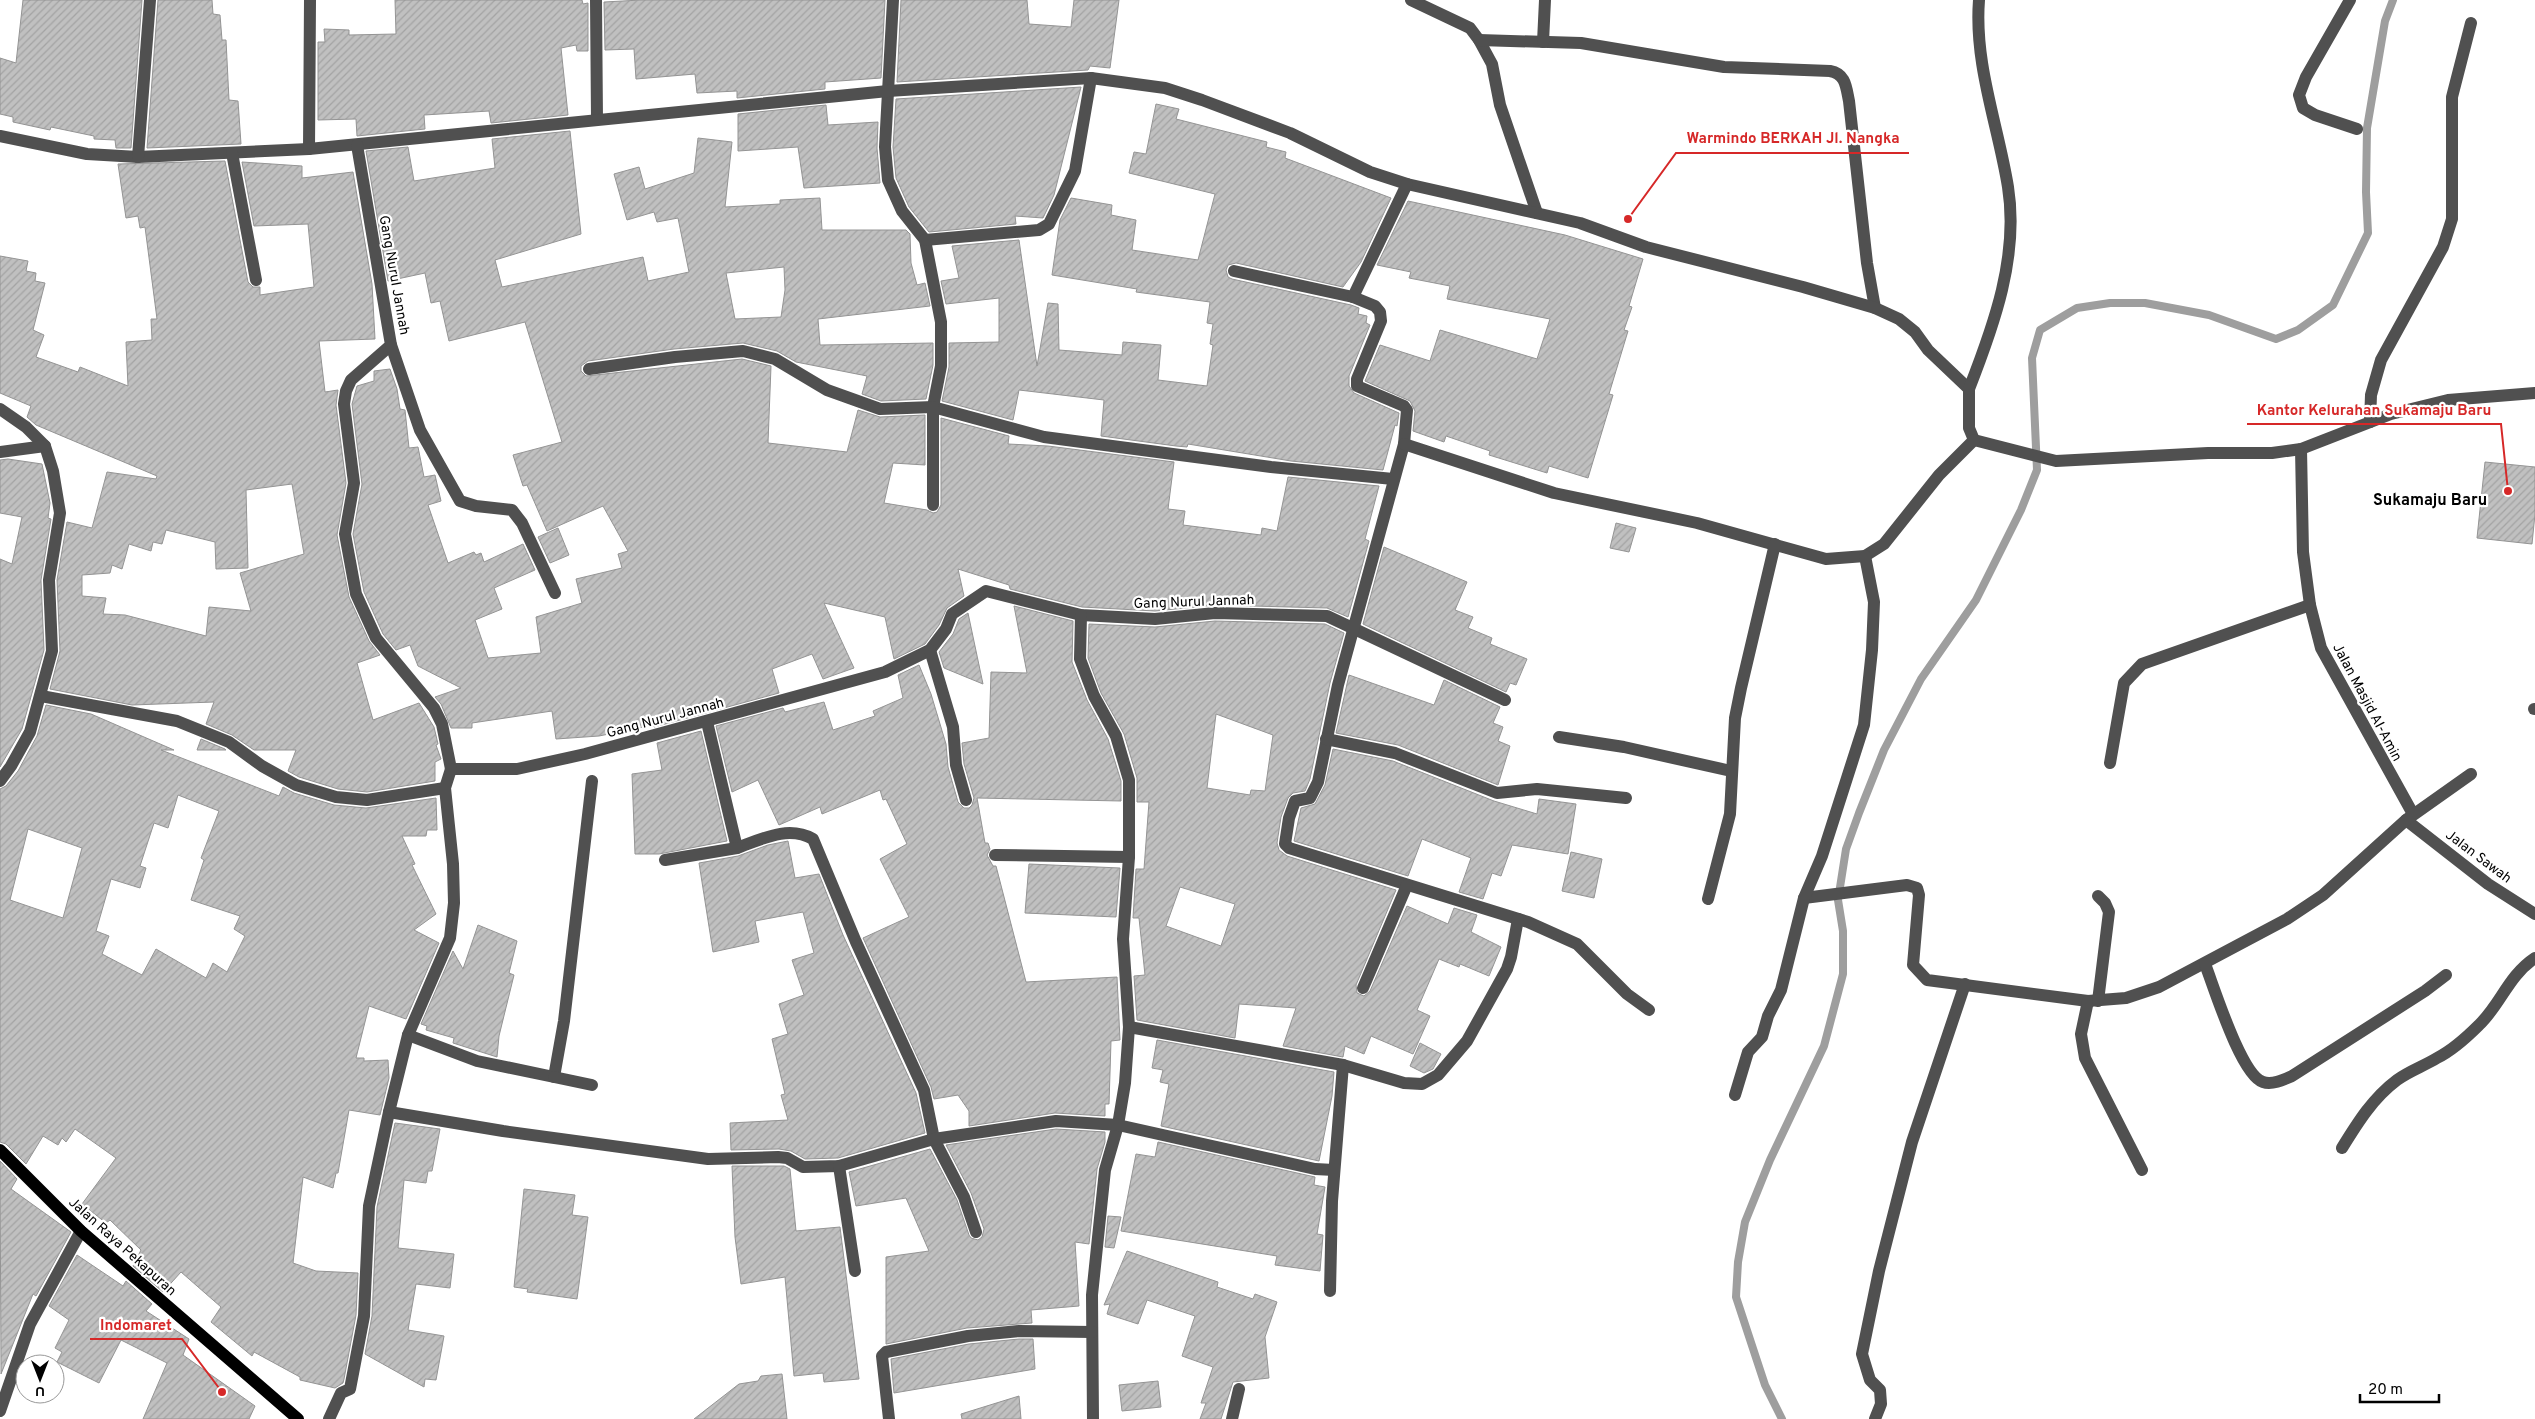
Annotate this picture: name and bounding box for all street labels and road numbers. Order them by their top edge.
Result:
street label: Gang Nurul Jannah [375,214,412,336]
street label: Gang Nurul Jannah [1133,592,1255,613]
street label: Jalan Masjid Al-Amin [2328,641,2405,765]
street label: Gang Nurul Jannah [605,695,726,742]
street label: Jalan Sawah [2442,827,2514,887]
street label: Jalan Raya Pekapuran [65,1194,179,1300]

